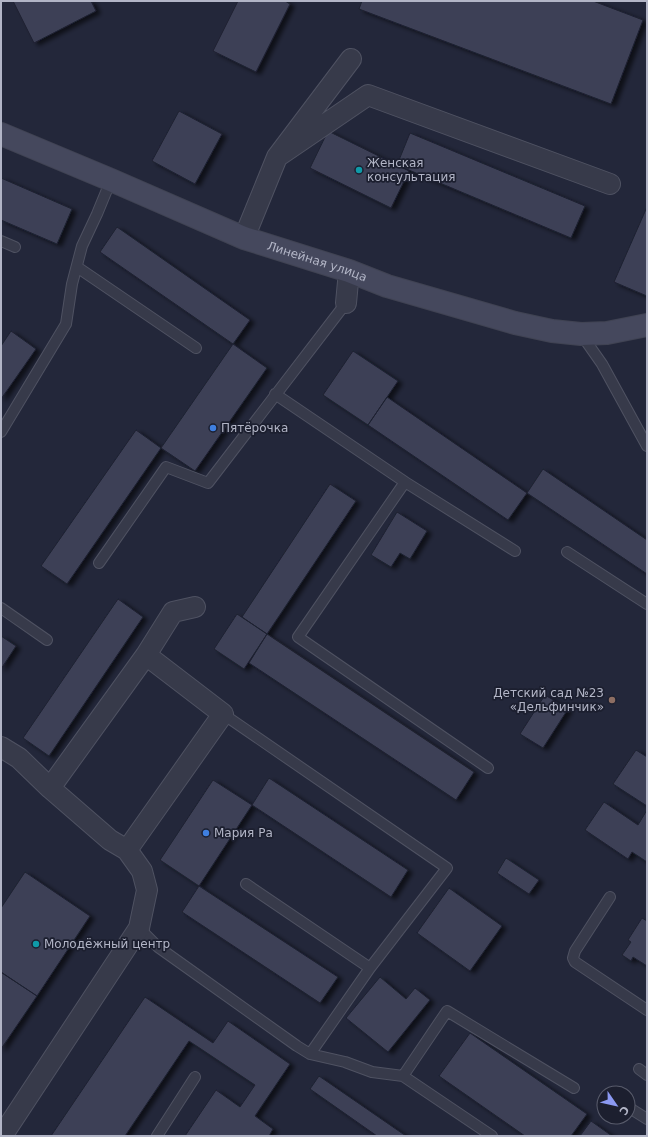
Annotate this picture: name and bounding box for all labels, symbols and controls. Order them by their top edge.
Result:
place label: Женская консультация [367,156,455,184]
marker: Женская консультация [354,165,364,175]
street label: Линейная улица [265,239,369,284]
place label: Пятёрочка [221,421,288,435]
marker: Пятёрочка [208,423,218,433]
place label: Детский сад №23 «Дельфинчик» [493,686,604,714]
marker: Детский сад №23 «Дельфинчик» [607,695,617,705]
place label: Мария Ра [214,826,273,840]
marker: Мария Ра [201,828,211,838]
place label: Молодёжный центр [44,937,170,951]
marker: Молодёжный центр [31,939,41,949]
north arrow [596,1085,636,1125]
text: С [616,1103,632,1117]

